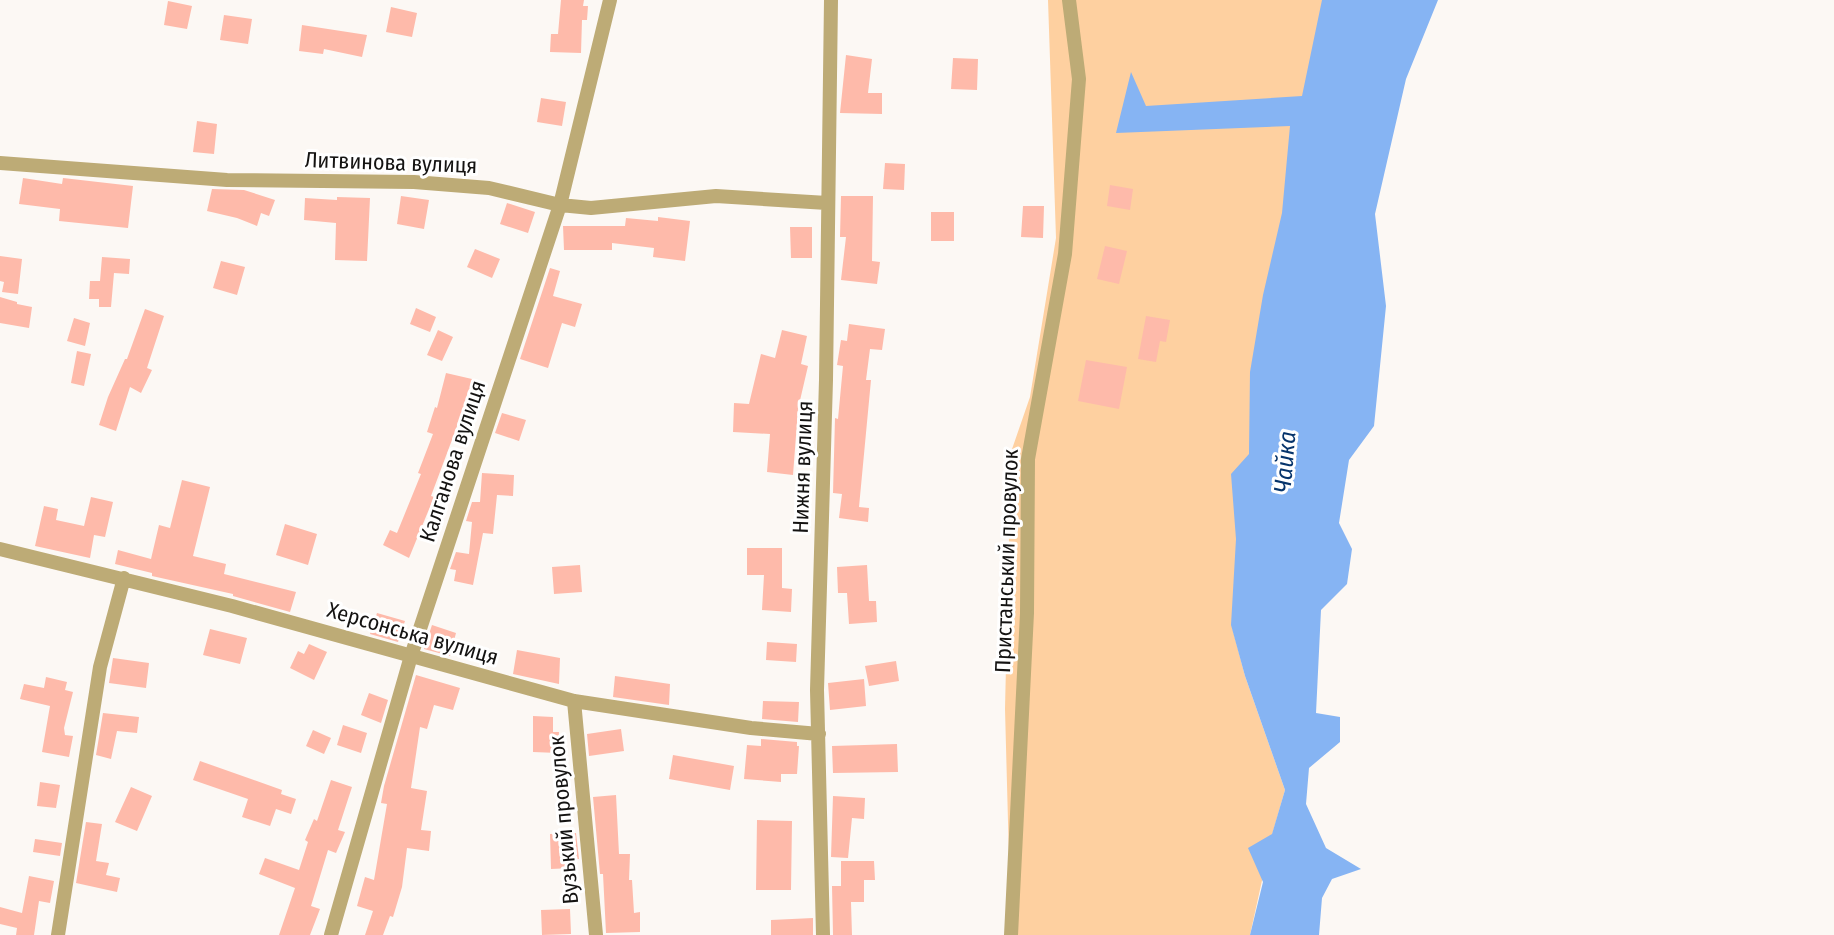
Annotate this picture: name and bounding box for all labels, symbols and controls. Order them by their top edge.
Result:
street label: Литвинова вулиця [304,146,478,179]
street label: Калганова вулиця [414,377,491,545]
street label: Нижня вулиця [787,400,818,534]
water label: Чайка [1268,430,1302,494]
street label: Пристанський провулок [989,448,1024,673]
street label: Херсонська вулиця [324,596,502,671]
street label: Вузький провулок [543,734,584,905]

